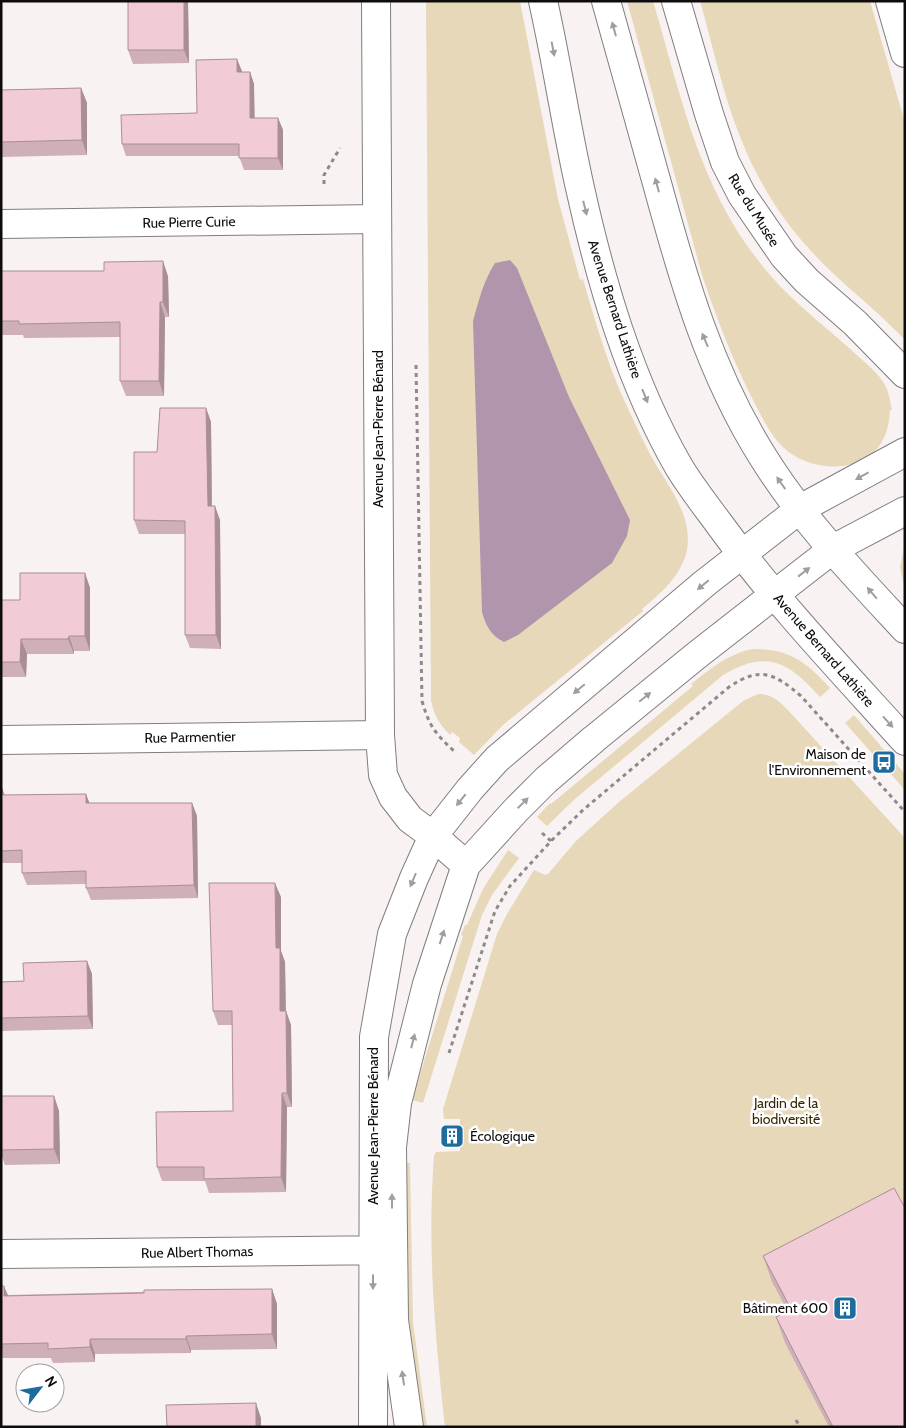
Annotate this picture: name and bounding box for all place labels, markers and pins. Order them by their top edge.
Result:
place label: Maison de l'Environnement [769,745,866,779]
bus stop icon: Maison de l'Environnement [871,749,897,775]
building icon: Écologique [439,1123,465,1149]
place label: Écologique [470,1127,535,1145]
building icon: Bâtiment 600 [832,1295,858,1321]
place label: Bâtiment 600 [743,1299,828,1317]

